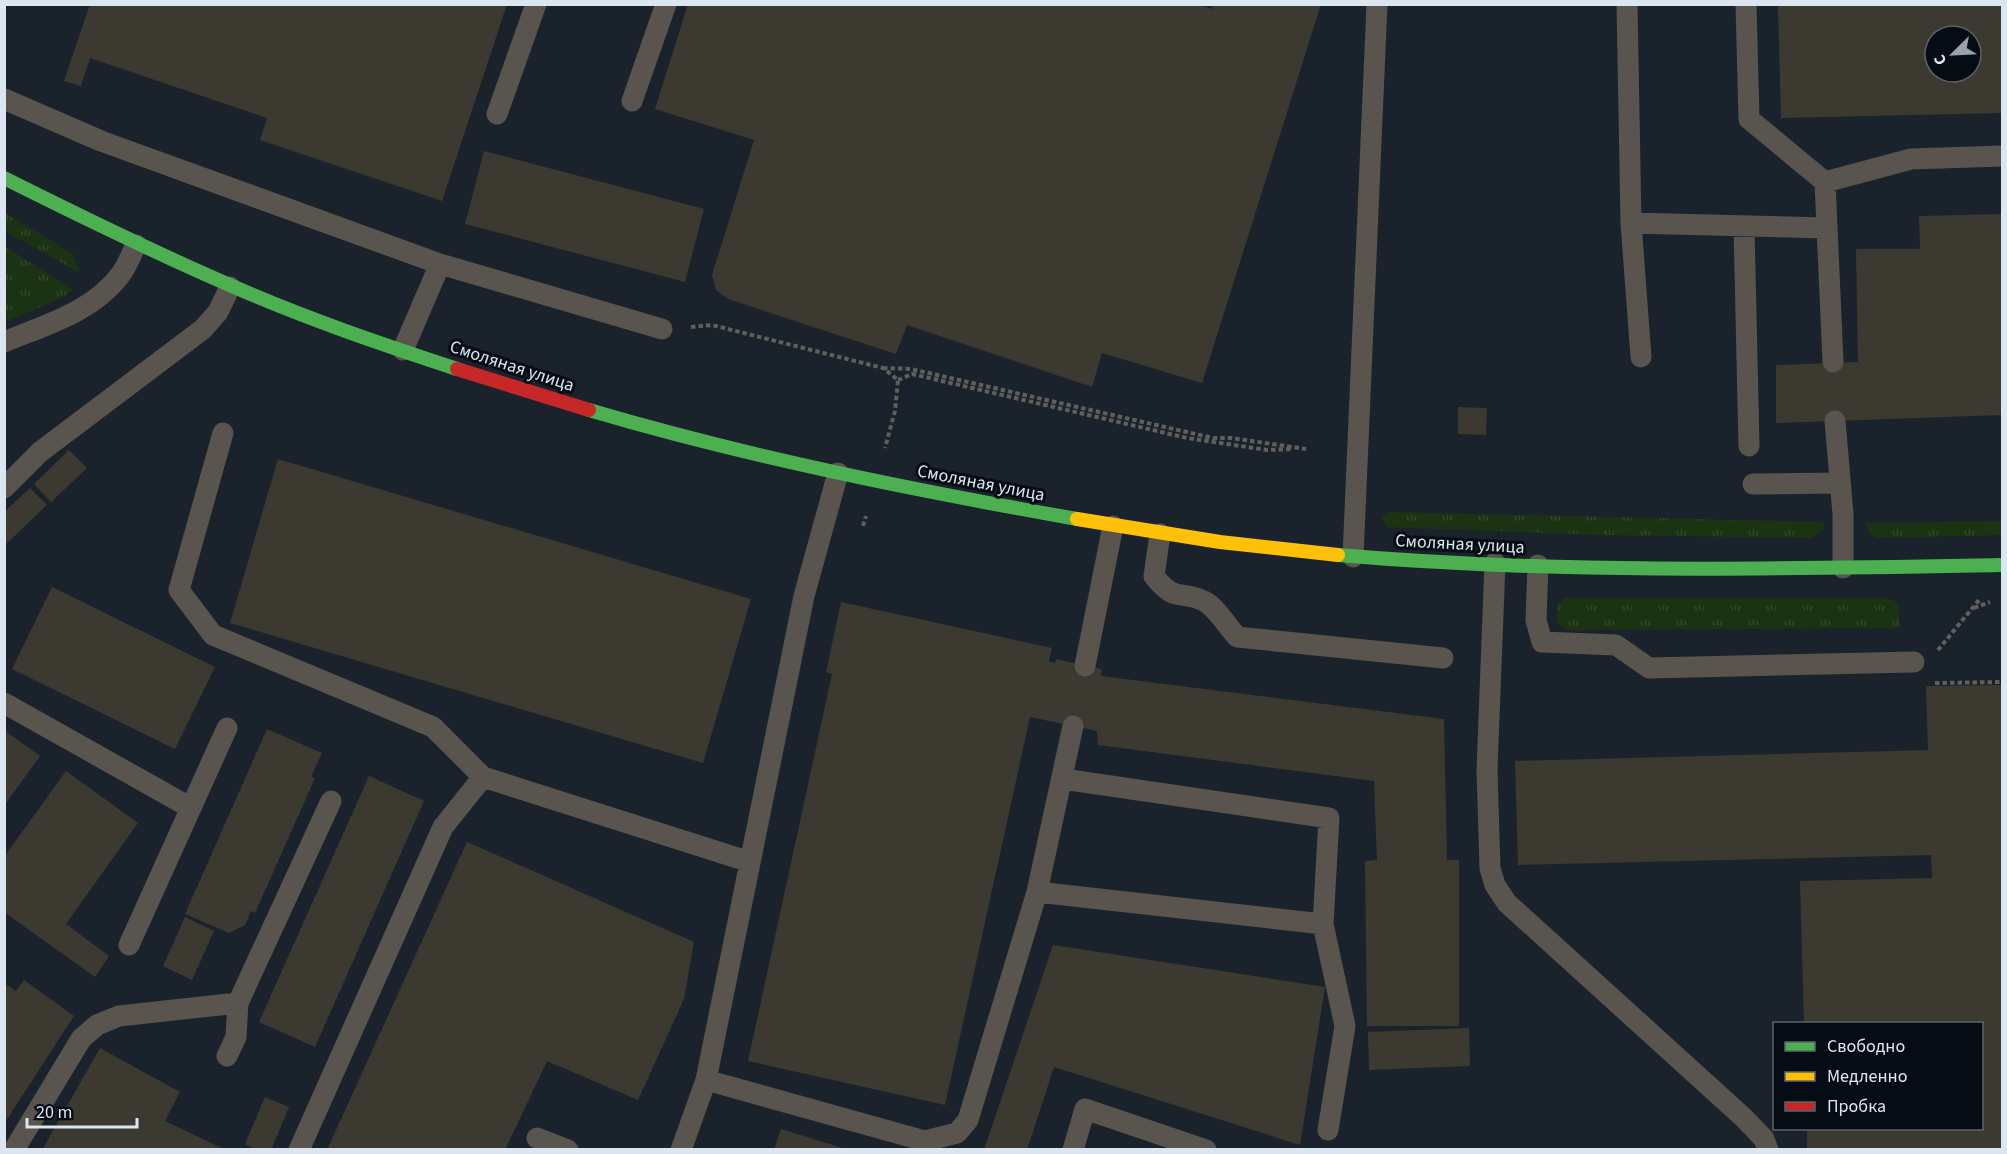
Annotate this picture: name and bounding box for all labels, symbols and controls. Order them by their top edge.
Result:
north arrow [1923,24,1983,84]
text: С [1928,51,1952,68]
street label: Смоляная улица [447,334,577,398]
street label: Смоляная улица [915,458,1047,508]
street label: Смоляная улица [1395,528,1525,560]
legend [1773,1022,1983,1130]
text: Свободно [1827,1034,1905,1059]
text: Медленно [1827,1064,1907,1089]
scale bar [27,1091,136,1129]
text: Пробка [1827,1094,1886,1119]
text: 20 m [36,1100,72,1125]

